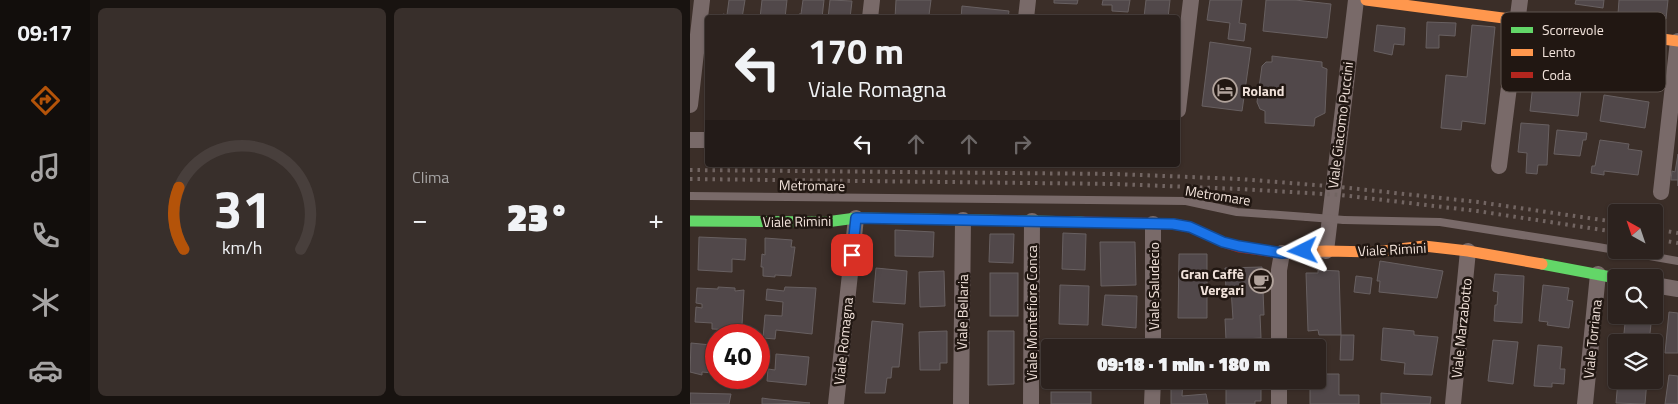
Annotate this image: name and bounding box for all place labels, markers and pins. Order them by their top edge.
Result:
hotel icon: Roland [1212,77,1238,103]
place label: Roland [1242,80,1284,101]
pin [831,234,873,276]
place label: Gran Caffè Vergari [1180,263,1244,300]
cafe icon: Gran Caffè Vergari [1248,268,1274,294]

